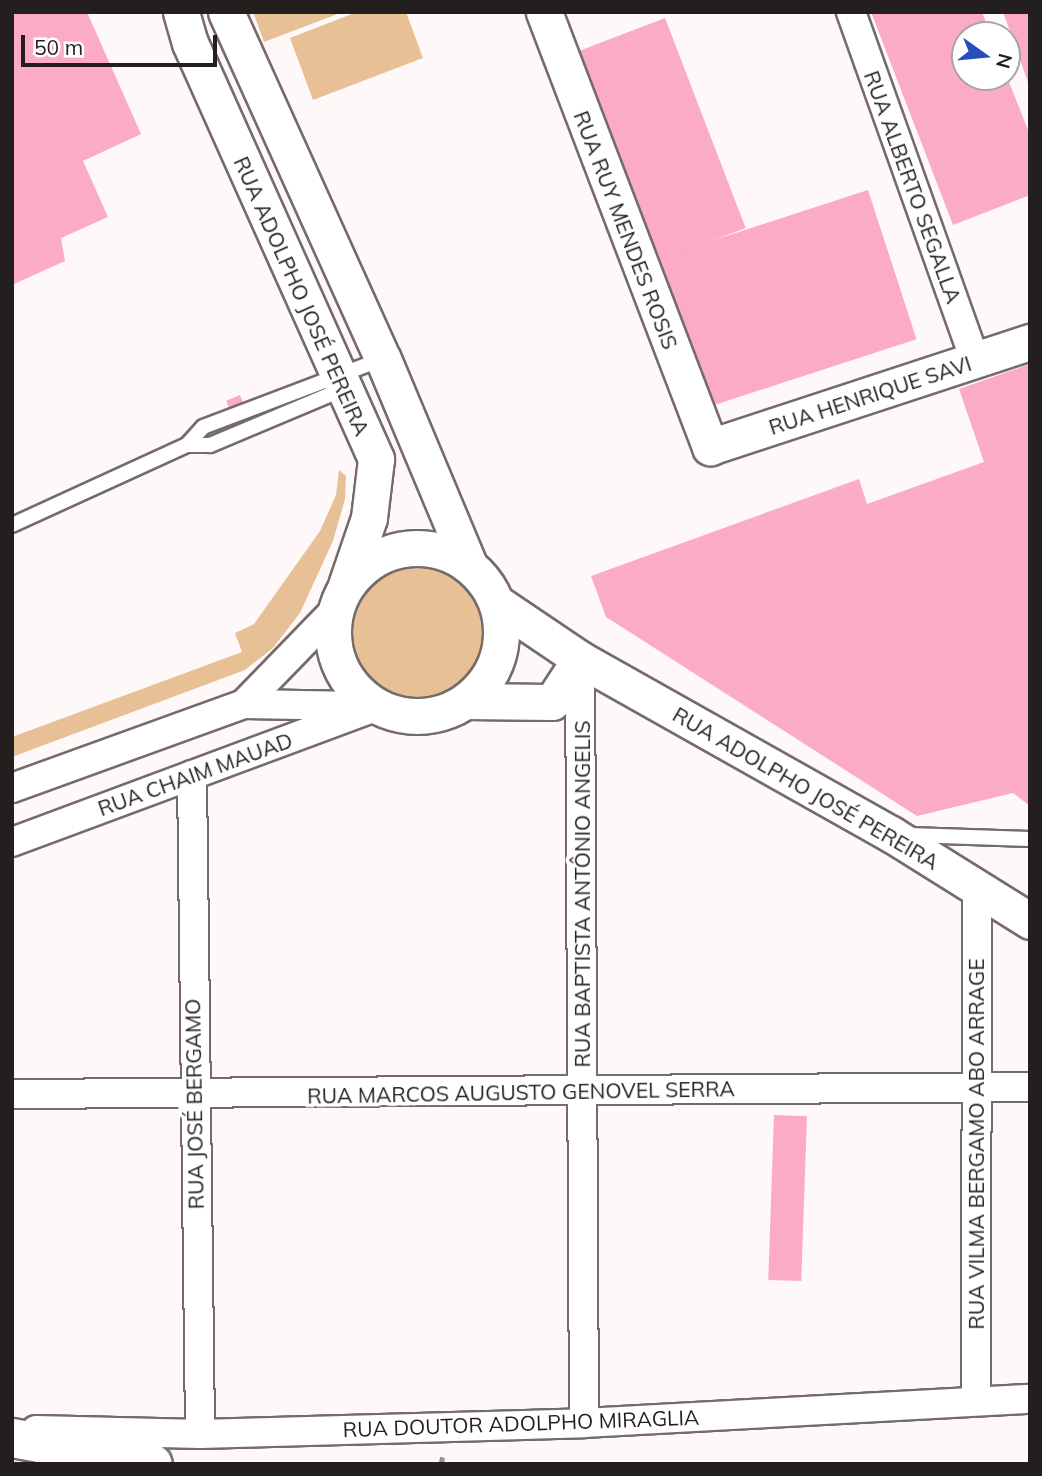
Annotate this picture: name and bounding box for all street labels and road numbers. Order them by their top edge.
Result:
street label: RUA ALBERTO SEGALLA [859,67,967,307]
street label: RUA RUY MENDES ROSIS [569,107,683,353]
street label: RUA ADOLPHO JOSÉ PEREIRA [229,152,375,440]
street label: RUA HENRIQUE SAVI [766,350,974,440]
street label: RUA ADOLPHO JOSÉ PEREIRA [668,701,944,875]
street label: RUA BAPTISTA ANTÔNIO ANGELIS [569,720,595,1068]
street label: RUA CHAIM MAUAD [94,727,296,821]
street label: RUA VILMA BERGAMO ABO ARRAGE [963,958,989,1330]
street label: RUA JOSÉ BERGAMO [180,998,208,1210]
street label: RUA MARCOS AUGUSTO GENOVEL SERRA [307,1076,735,1108]
street label: RUA DOUTOR ADOLPHO MIRAGLIA [342,1404,700,1442]

